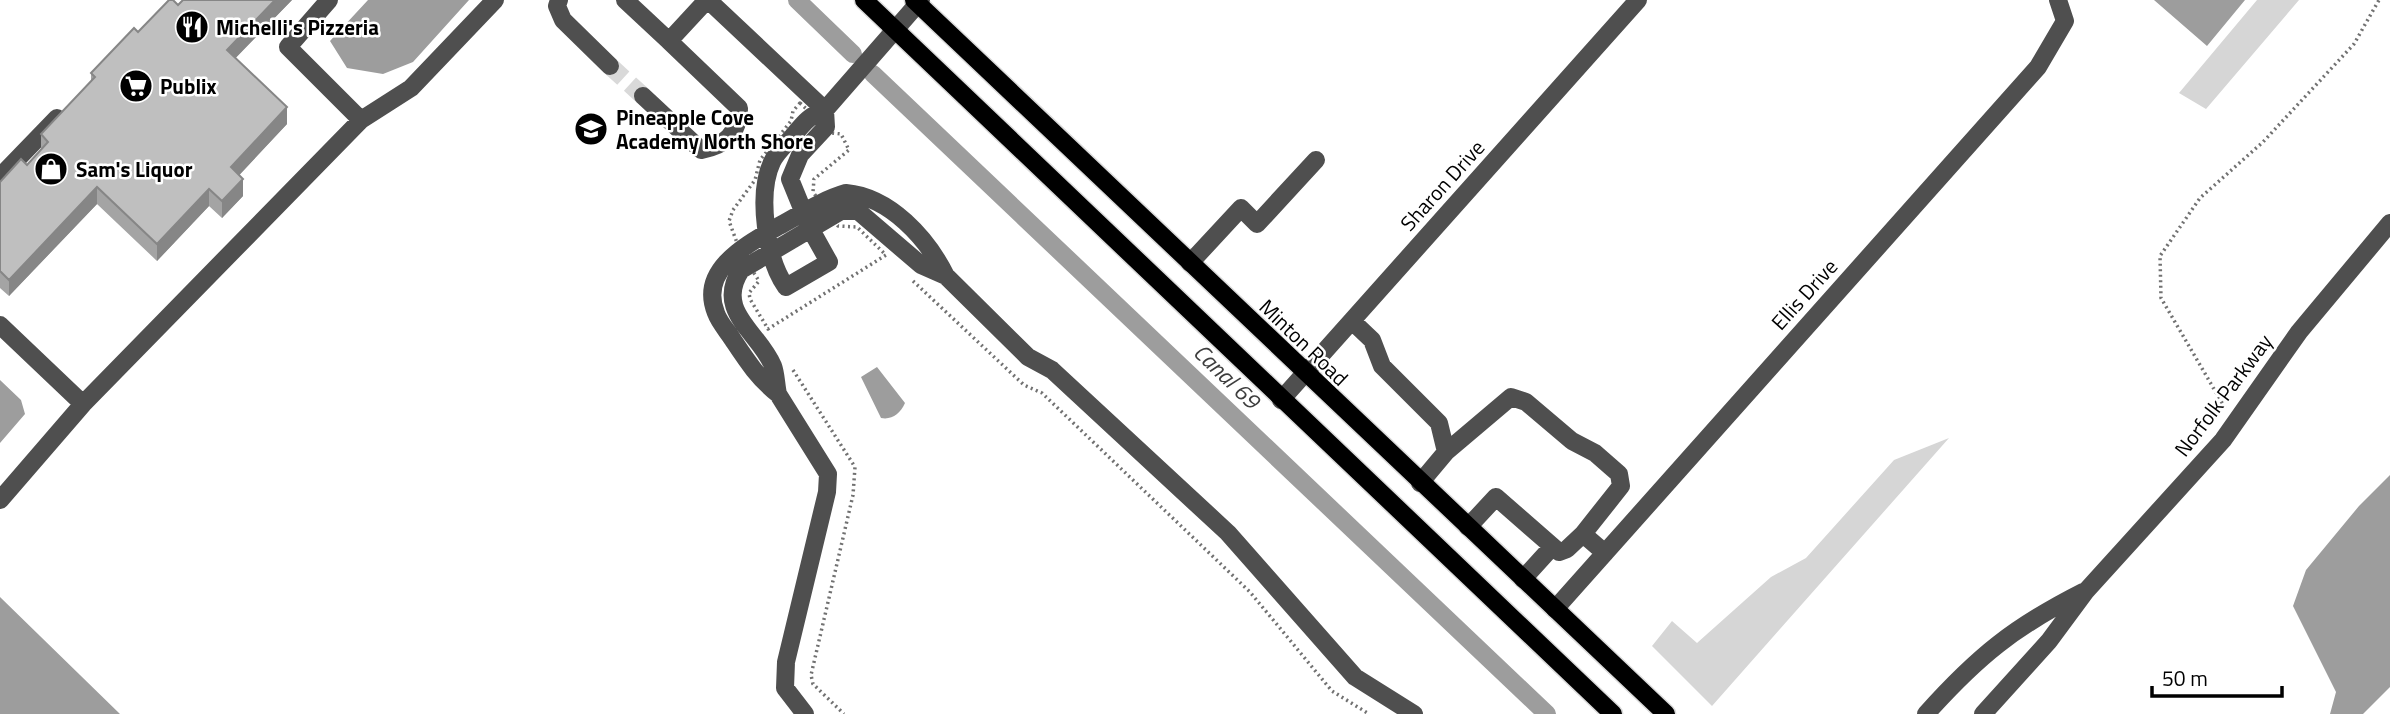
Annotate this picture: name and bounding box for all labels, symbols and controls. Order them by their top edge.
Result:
restaurant icon: Michelli's Pizzeria [173,8,211,46]
place label: Michelli's Pizzeria [216,11,379,43]
supermarket icon: Publix [117,67,155,105]
place label: Publix [160,70,216,102]
place label: Pineapple Cove Academy North Shore [616,101,814,157]
school or university icon: Pineapple Cove Academy North Shore [572,110,610,148]
street label: Sharon Drive [1392,132,1492,238]
shop icon: Sam's Liquor [32,150,70,188]
place label: Sam's Liquor [76,153,193,185]
street label: Ellis Drive [1763,251,1845,337]
street label: Minton Road [1252,291,1356,393]
street label: Norfolk Parkway [2166,327,2280,463]
water label: Canal 69 [1185,335,1269,418]
scale bar [2152,654,2282,698]
text: 50 m [2162,662,2208,694]

